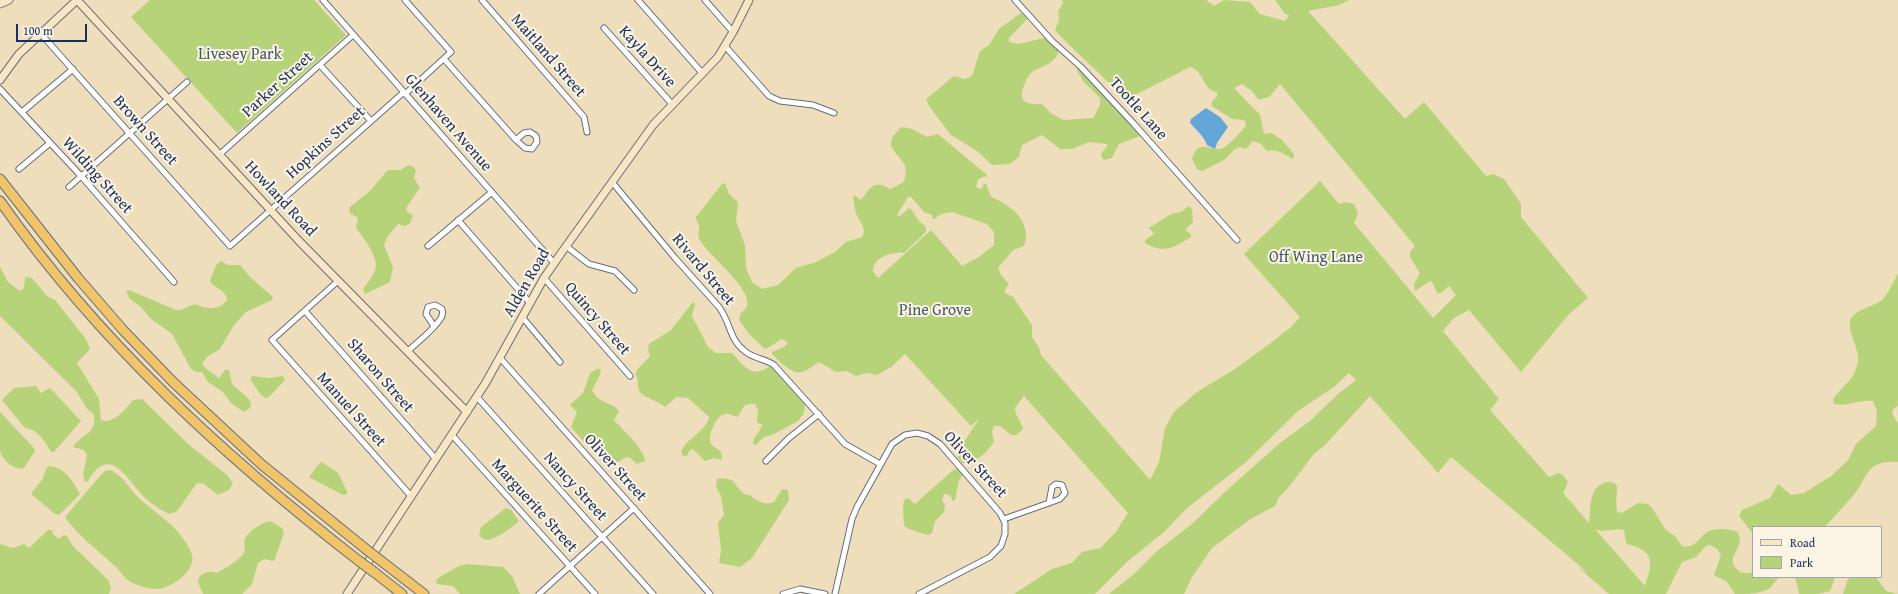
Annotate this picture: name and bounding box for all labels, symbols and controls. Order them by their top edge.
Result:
street label: Maitland Street [507,10,589,102]
scale bar [18,16,89,42]
text: 100 m [23,22,53,39]
street label: Kayla Drive [614,22,680,92]
park label: Livesey Park [198,45,282,65]
street label: Parker Street [239,48,317,122]
street label: Glenhaven Avenue [400,70,496,176]
street label: Tootle Lane [1105,74,1171,144]
street label: Brown Street [109,92,181,170]
street label: Hopkins Street [283,103,369,183]
street label: Wilding Street [58,134,136,218]
street label: Howland Road [240,157,320,241]
street label: Rivard Street [667,230,739,310]
street label: Alden Road [500,245,554,321]
park label: Off Wing Lane [1269,248,1363,268]
street label: Quincy Street [560,278,634,360]
park label: Pine Grove [899,301,971,321]
street label: Sharon Street [343,335,417,417]
street label: Manuel Street [312,369,390,451]
street label: Oliver Street [939,428,1011,502]
street label: Oliver Street [580,430,650,506]
street label: Nancy Street [539,449,611,525]
street label: Marguerite Street [487,455,581,557]
legend [1752,526,1882,578]
text: Road [1790,534,1815,551]
text: Park [1790,554,1813,571]

